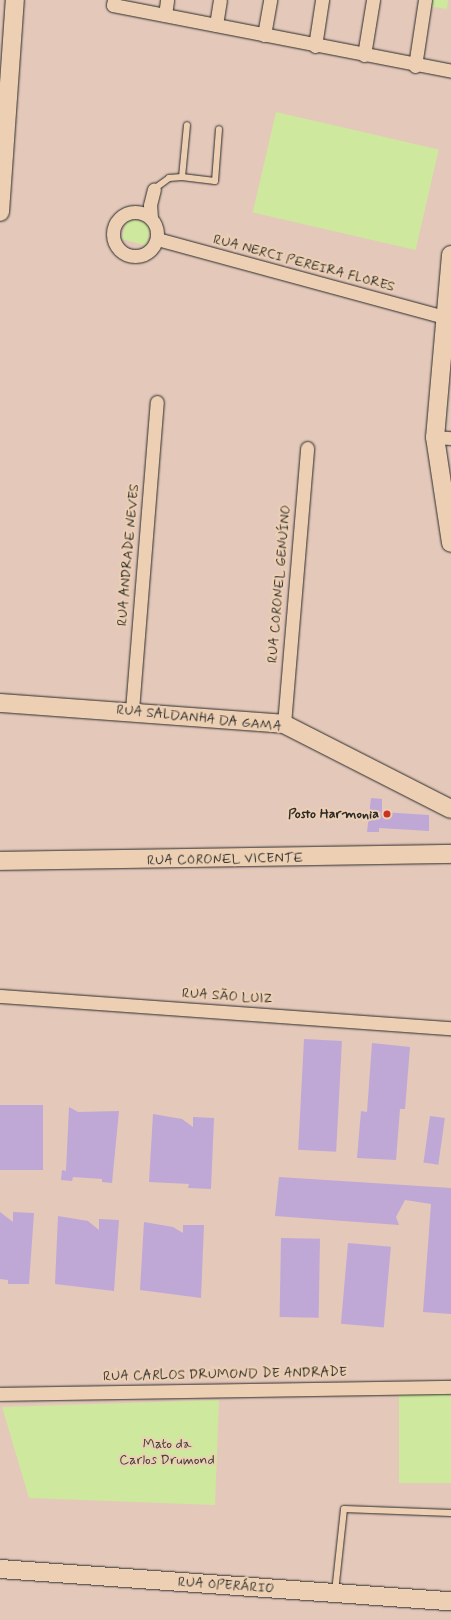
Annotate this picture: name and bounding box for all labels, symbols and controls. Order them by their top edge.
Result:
street label: RUA NERCI PEREIRA FLORES [211,230,397,296]
street label: RUA ANDRADE NEVES [113,484,143,626]
street label: RUA CORONEL GENUÍNO [264,505,294,663]
street label: RUA SALDANHA DA GAMA [116,701,282,735]
place label: Posto Harmonia [286,806,379,822]
marker: Posto Harmonia [382,809,392,819]
street label: RUA CORONEL VICENTE [147,849,303,869]
street label: RUA SÃO LUIZ [179,984,275,1008]
street label: RUA CARLOS DRUMOND DE ANDRADE [105,1364,345,1384]
park label: Mato da Carlos Drumond [118,1436,216,1468]
street label: RUA OPERÁRIO [176,1573,276,1597]

